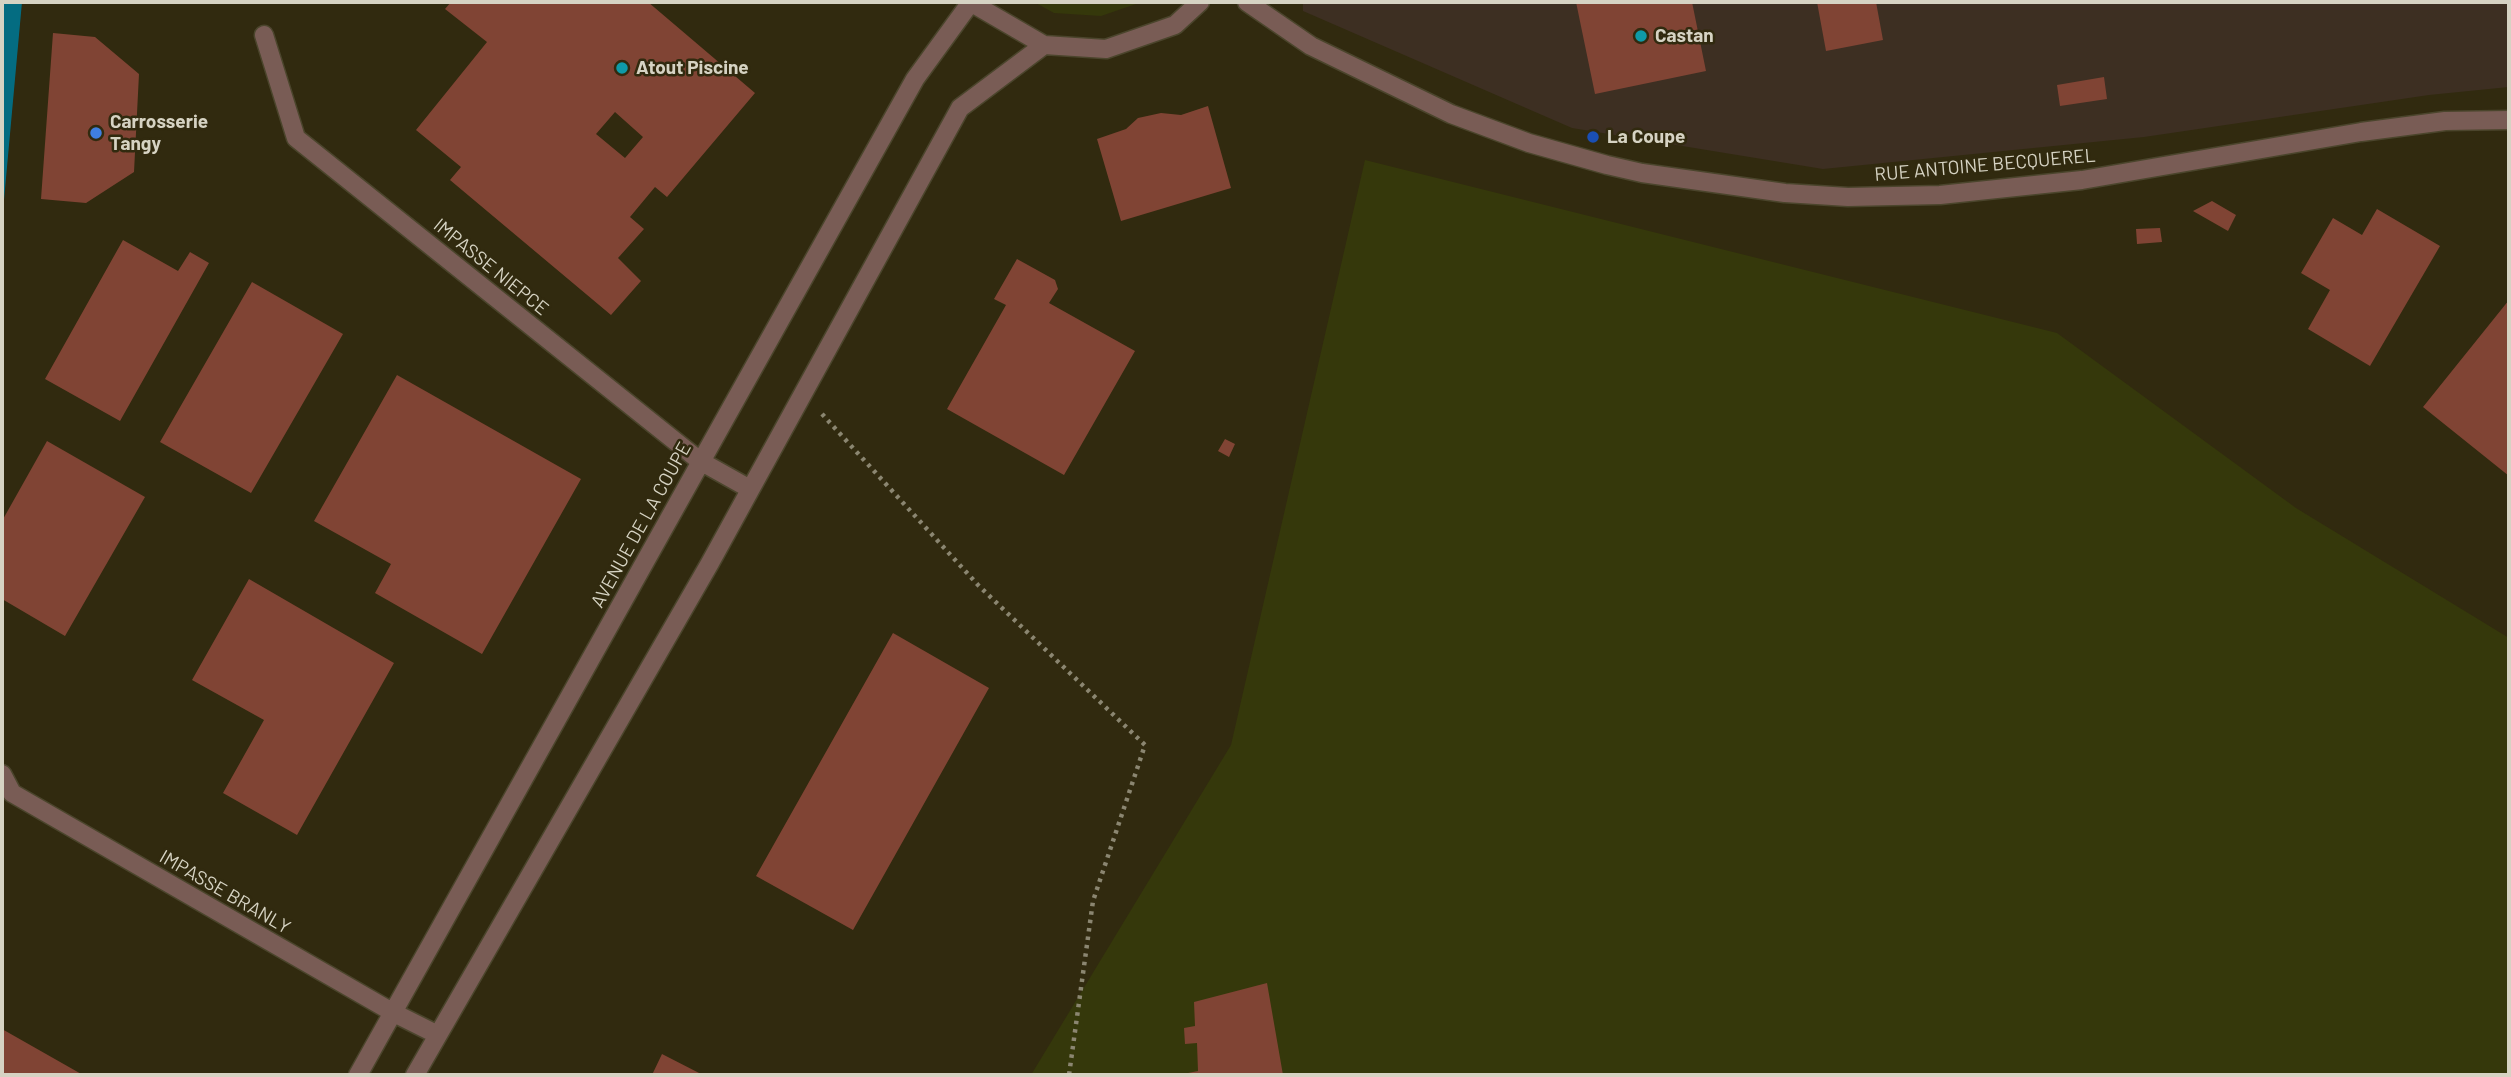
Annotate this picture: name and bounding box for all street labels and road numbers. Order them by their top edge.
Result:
street label: RUE ANTOINE BECQUEREL [1874,144,2096,186]
street label: IMPASSE NIEPCE [429,214,553,320]
street label: AVENUE DE LA COUPE [586,438,696,612]
street label: IMPASSE BRANLY [155,845,295,939]

